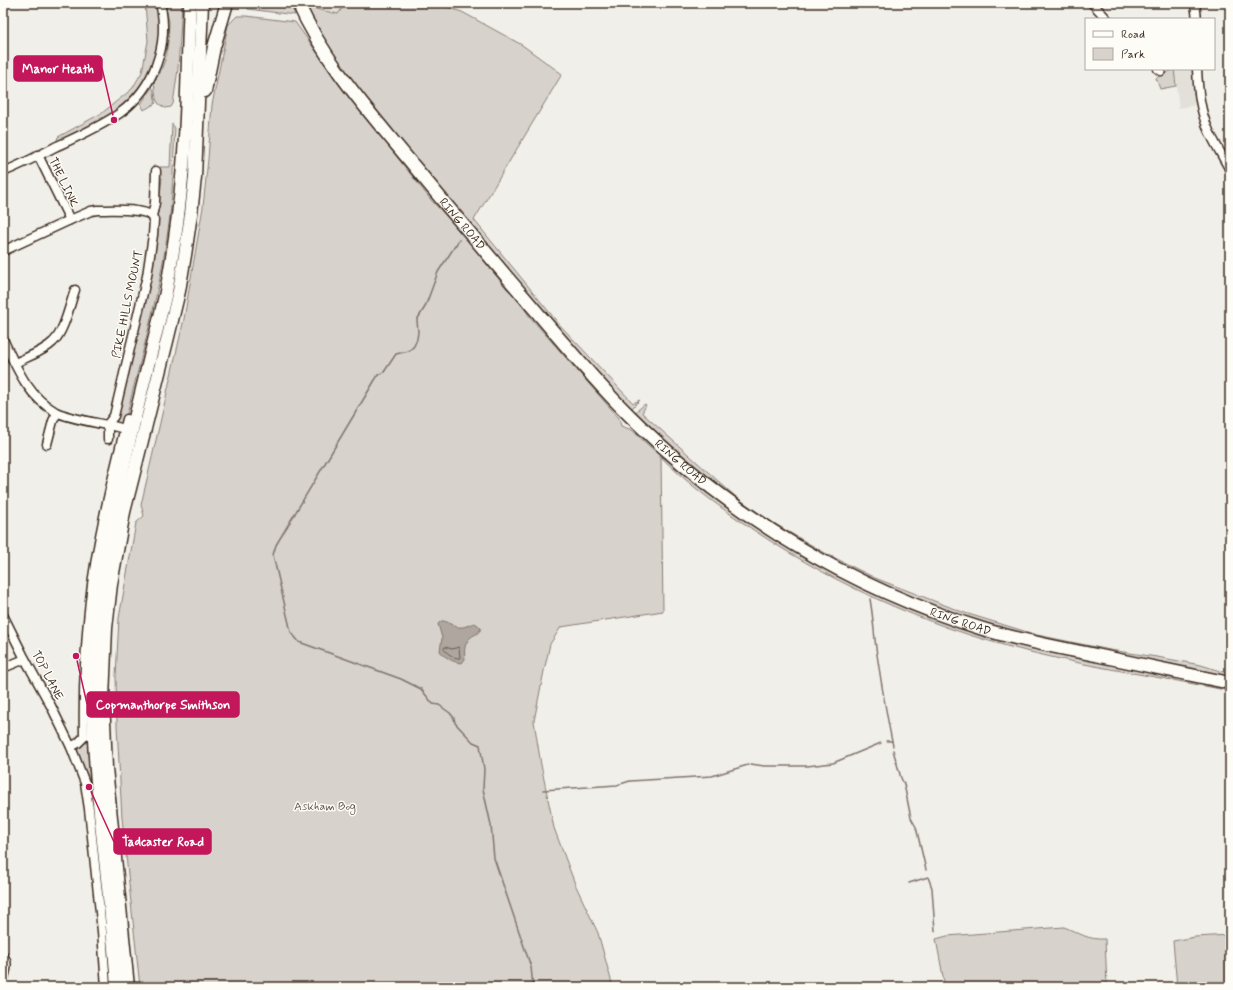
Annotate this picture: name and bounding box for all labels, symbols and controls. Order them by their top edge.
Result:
legend [1085,18,1215,70]
text: Road [1121,27,1145,43]
text: Park [1121,47,1145,63]
callout: Manor Heath [14,56,102,81]
text: Manor Heath [22,61,94,78]
street label: THE LINK [44,155,82,210]
street label: RING ROAD [435,195,488,254]
street label: PIKE HILLS MOUNT [109,249,147,360]
street label: RING ROAD [651,436,710,490]
street label: RING ROAD [928,604,993,640]
street label: TOP LANE [27,648,67,703]
callout: Copmanthorpe Smithson [87,692,239,717]
text: Copmanthorpe Smithson [96,697,230,714]
park label: Askham Bog [294,799,356,815]
callout: Tadcaster Road [114,829,211,854]
text: Tadcaster Road [122,834,204,851]

